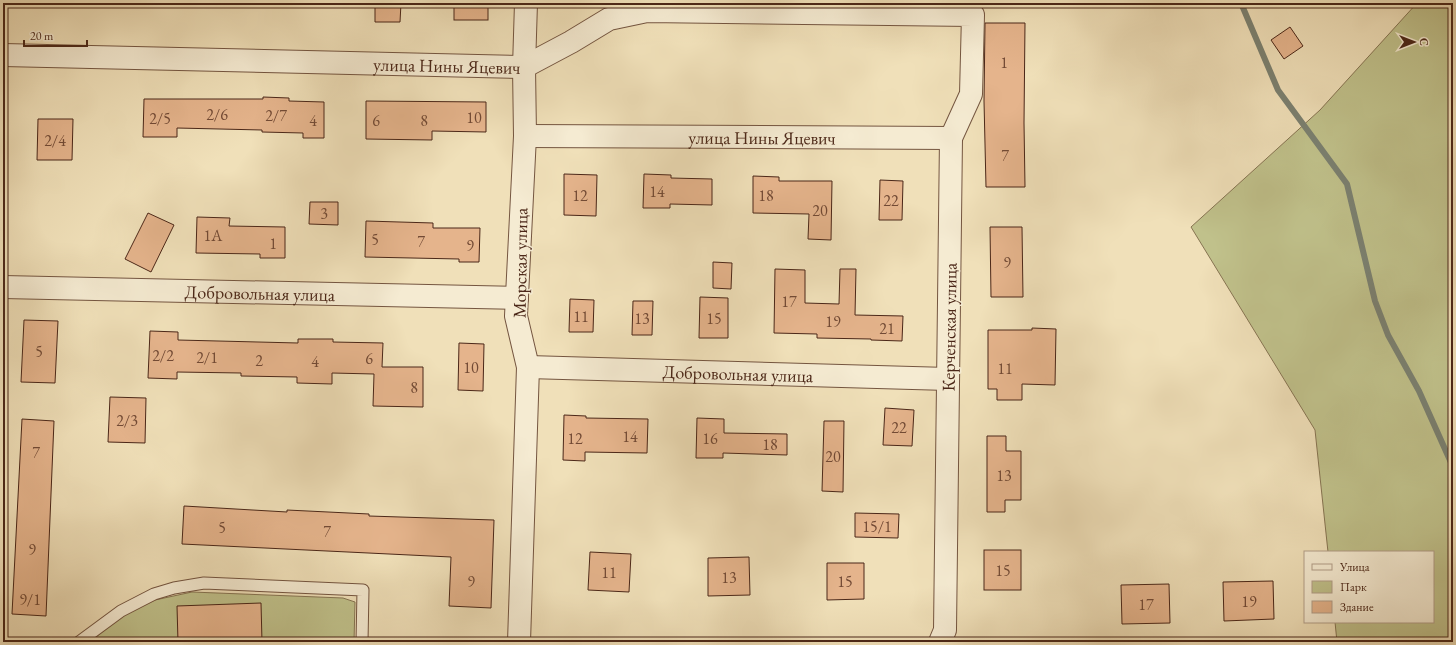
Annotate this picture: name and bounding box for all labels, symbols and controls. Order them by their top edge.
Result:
scale bar [24,22,87,48]
north arrow [1394,22,1434,62]
text: 20 m [30,28,54,44]
text: С [1417,38,1431,46]
street label: улица Нины Яцевич [373,52,521,78]
house number: 1 [1000,52,1008,73]
house number: 2/6 [206,104,228,125]
house number: 2/7 [265,105,287,126]
house number: 10 [466,107,482,128]
house number: 2/5 [149,108,171,129]
house number: 4 [309,110,317,131]
house number: 6 [372,110,380,131]
house number: 8 [420,110,428,131]
street label: улица Нины Яцевич [688,125,836,149]
house number: 2/4 [44,130,66,151]
house number: 7 [1001,145,1009,166]
house number: 14 [649,181,665,202]
house number: 12 [572,185,588,206]
house number: 18 [758,185,774,206]
house number: 22 [883,190,899,211]
house number: 20 [812,200,828,221]
house number: 3 [320,203,328,224]
street label: Морская улица [508,207,532,318]
house number: 1А [204,225,223,246]
house number: 5 [371,229,379,250]
house number: 7 [417,231,425,252]
house number: 1 [269,233,277,254]
house number: 9 [466,235,474,256]
house number: 9 [1003,252,1011,273]
street label: Керченская улица [936,262,962,391]
street label: Добровольная улица [184,279,336,306]
house number: 17 [781,291,797,312]
house number: 11 [573,306,589,327]
house number: 13 [634,308,650,329]
house number: 15 [706,308,722,329]
house number: 19 [825,311,841,332]
house number: 21 [879,318,895,339]
house number: 5 [35,341,43,362]
house number: 2/2 [152,345,174,366]
house number: 2/1 [196,347,218,368]
house number: 6 [365,348,373,369]
house number: 2 [255,350,263,371]
house number: 4 [311,351,319,372]
house number: 10 [463,357,479,378]
house number: 11 [997,358,1013,379]
street label: Добровольная улица [662,359,814,387]
house number: 8 [410,377,418,398]
house number: 2/3 [116,410,138,431]
house number: 22 [891,417,907,438]
house number: 14 [622,426,638,447]
house number: 12 [567,428,583,449]
house number: 16 [702,428,718,449]
house number: 18 [762,434,778,455]
house number: 7 [32,442,40,463]
house number: 20 [825,446,841,467]
house number: 13 [996,465,1012,486]
house number: 15/1 [862,516,892,537]
house number: 5 [218,517,226,538]
house number: 7 [323,521,331,542]
house number: 9 [28,539,36,560]
legend [1304,551,1434,623]
text: Улица [1339,559,1370,575]
house number: 15 [995,560,1011,581]
house number: 11 [601,562,617,583]
house number: 13 [721,567,737,588]
house number: 9 [467,571,475,592]
house number: 15 [837,571,853,592]
text: Парк [1340,579,1367,595]
house number: 9/1 [19,589,41,610]
house number: 19 [1241,591,1257,612]
house number: 17 [1138,594,1154,615]
text: Здание [1340,599,1374,615]

